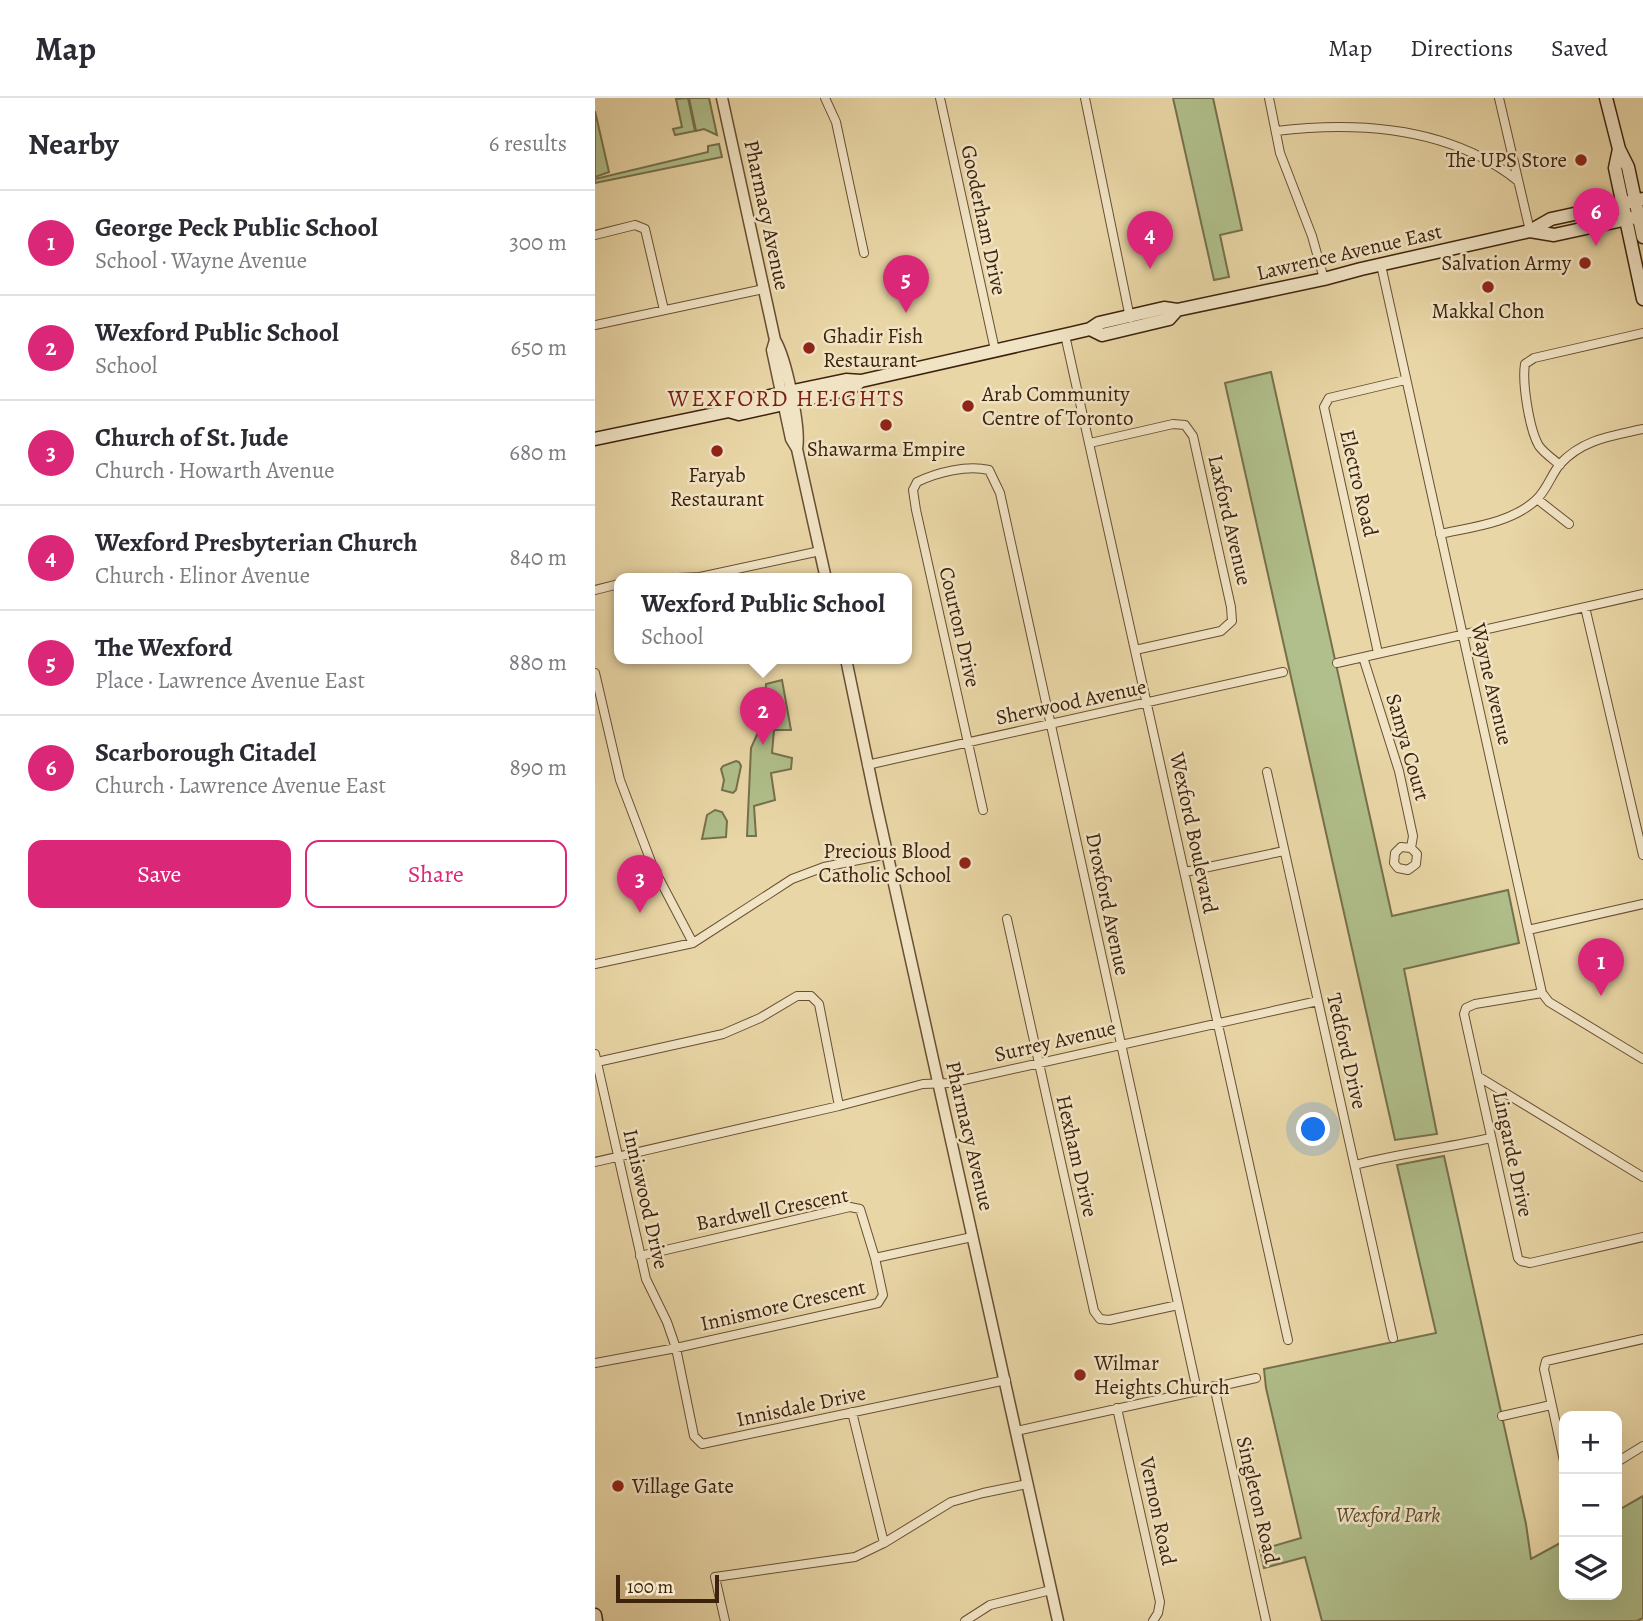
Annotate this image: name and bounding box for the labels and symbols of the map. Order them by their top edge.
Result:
street label: Pharmacy Avenue [737,137,797,293]
street label: Gooderham Drive [954,142,1014,298]
place label: The UPS Store [1446,146,1567,174]
marker: The UPS Store [1573,152,1589,168]
pin: 6 [1573,188,1619,246]
pin: 4 [1127,211,1173,269]
street label: Lawrence Avenue East [1253,217,1445,287]
place label: Salvation Army [1441,249,1572,277]
pin: 5 [883,255,929,313]
marker: Salvation Army [1577,255,1593,271]
marker: Makkal Chon [1480,279,1496,295]
place label: Makkal Chon [1431,297,1545,325]
place label: Ghadir Fish Restaurant [823,322,923,374]
marker: Ghadir Fish Restaurant [801,340,817,356]
place label: Arab Community Centre of Toronto [981,380,1133,432]
district label: WEXFORD HEIGHTS [667,383,906,414]
marker: Arab Community Centre of Toronto [960,398,976,414]
marker: Shawarma Empire [878,417,894,433]
street label: Electro Road [1333,427,1385,540]
place label: Shawarma Empire [807,435,965,463]
marker: Faryab Restaurant [709,443,725,459]
street label: Laxford Avenue [1201,452,1259,588]
place label: Faryab Restaurant [670,461,764,513]
street label: Courton Drive [933,564,987,690]
street label: Wayne Avenue [1464,619,1520,748]
street label: Sherwood Avenue [993,672,1149,732]
pin: 2 [740,687,786,745]
street label: Samya Court [1379,690,1437,804]
street label: Wexford Boulevard [1163,749,1225,917]
street label: Droxford Avenue [1079,830,1137,978]
place label: Precious Blood Catholic School [818,837,952,889]
pin: 3 [617,855,663,913]
marker: Precious Blood Catholic School [957,855,973,871]
pin: 1 [1578,938,1624,996]
street label: Tedford Drive [1320,990,1374,1112]
street label: Surrey Avenue [992,1013,1118,1069]
street label: Pharmacy Avenue [939,1058,1001,1214]
street label: Lingarde Drive [1486,1089,1540,1219]
street label: Hexham Drive [1049,1092,1105,1220]
your location [1296,1112,1330,1146]
street label: Inniswood Drive [616,1126,676,1272]
street label: Bardwell Crescent [693,1180,851,1237]
street label: Innismore Crescent [698,1272,869,1338]
place label: Wilmar Heights Church [1093,1349,1230,1401]
marker: Wilmar Heights Church [1072,1367,1088,1383]
street label: Innisdale Drive [734,1379,868,1433]
street label: Singleton Road [1230,1433,1286,1567]
street label: Vernon Road [1133,1453,1183,1568]
place label: Village Gate [631,1472,734,1500]
marker: Village Gate [610,1478,626,1494]
park label: Wexford Park [1336,1501,1440,1529]
scale bar [616,1572,719,1604]

